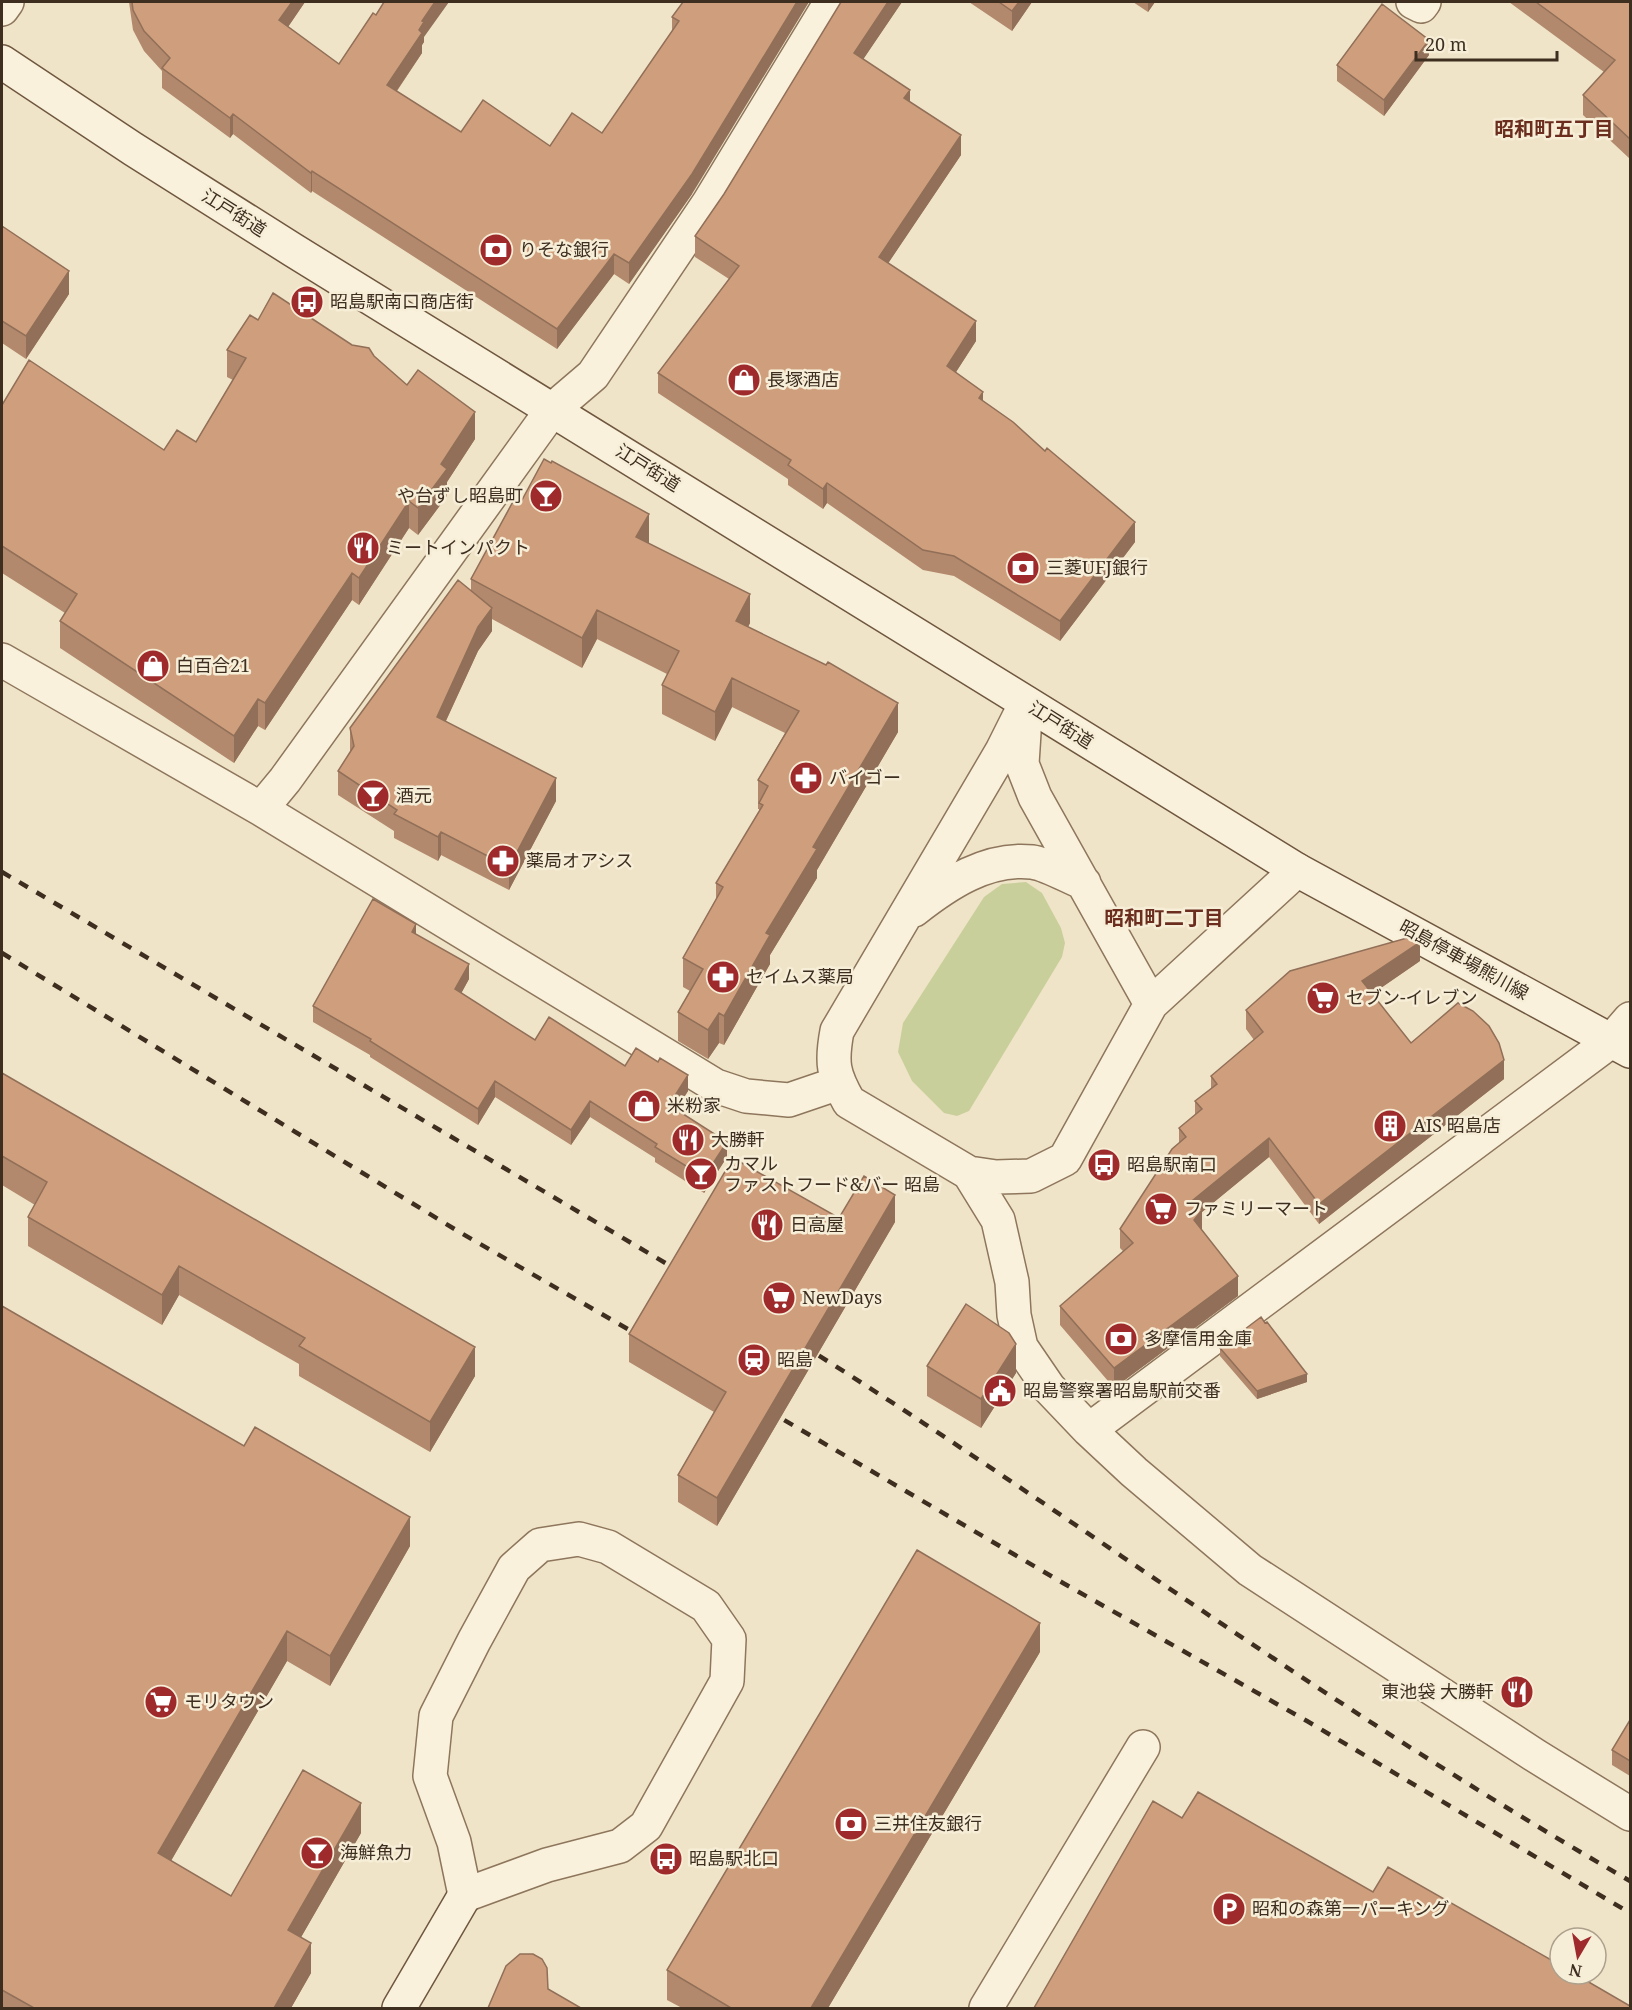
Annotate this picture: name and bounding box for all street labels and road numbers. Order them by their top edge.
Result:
street label: 江戸街道 [198,183,271,241]
street label: 江戸街道 [612,438,685,496]
street label: 江戸街道 [1025,695,1098,753]
street label: 昭島停車場熊川線 [1396,914,1533,1005]

